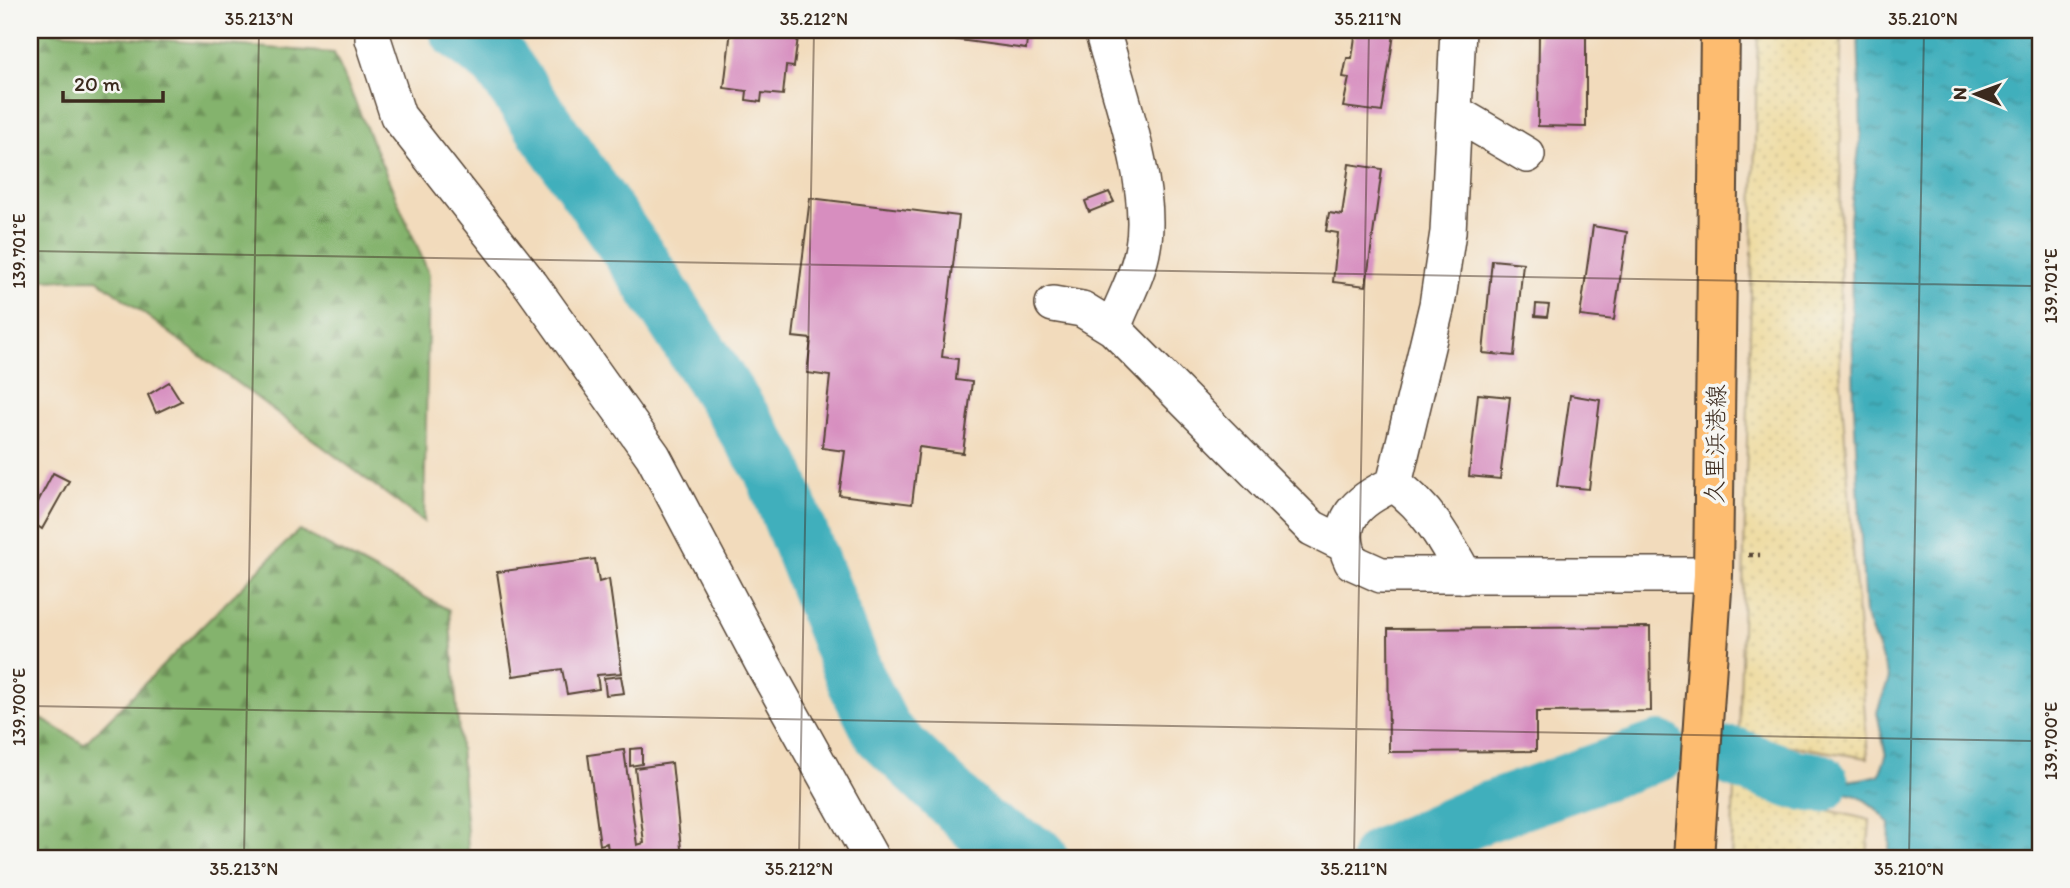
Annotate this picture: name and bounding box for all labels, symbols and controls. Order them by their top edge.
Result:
text: 35.213°N [225,8,293,30]
text: 35.212°N [780,8,848,30]
text: 35.211°N [1334,8,1402,30]
text: 35.210°N [1888,8,1958,30]
scale bar [63,60,163,104]
north arrow [1940,60,2010,130]
text: 20 m [74,71,121,96]
text: N [1948,87,1971,100]
text: 139.701°E [8,213,30,289]
text: 139.701°E [2040,248,2062,324]
street label: 久里浜港線 [1699,384,1731,504]
text: 139.700°E [8,668,30,746]
text: 139.700°E [2040,702,2062,780]
text: 35.213°N [210,858,278,880]
text: 35.212°N [765,858,833,880]
text: 35.211°N [1320,858,1388,880]
text: 35.210°N [1874,858,1944,880]

